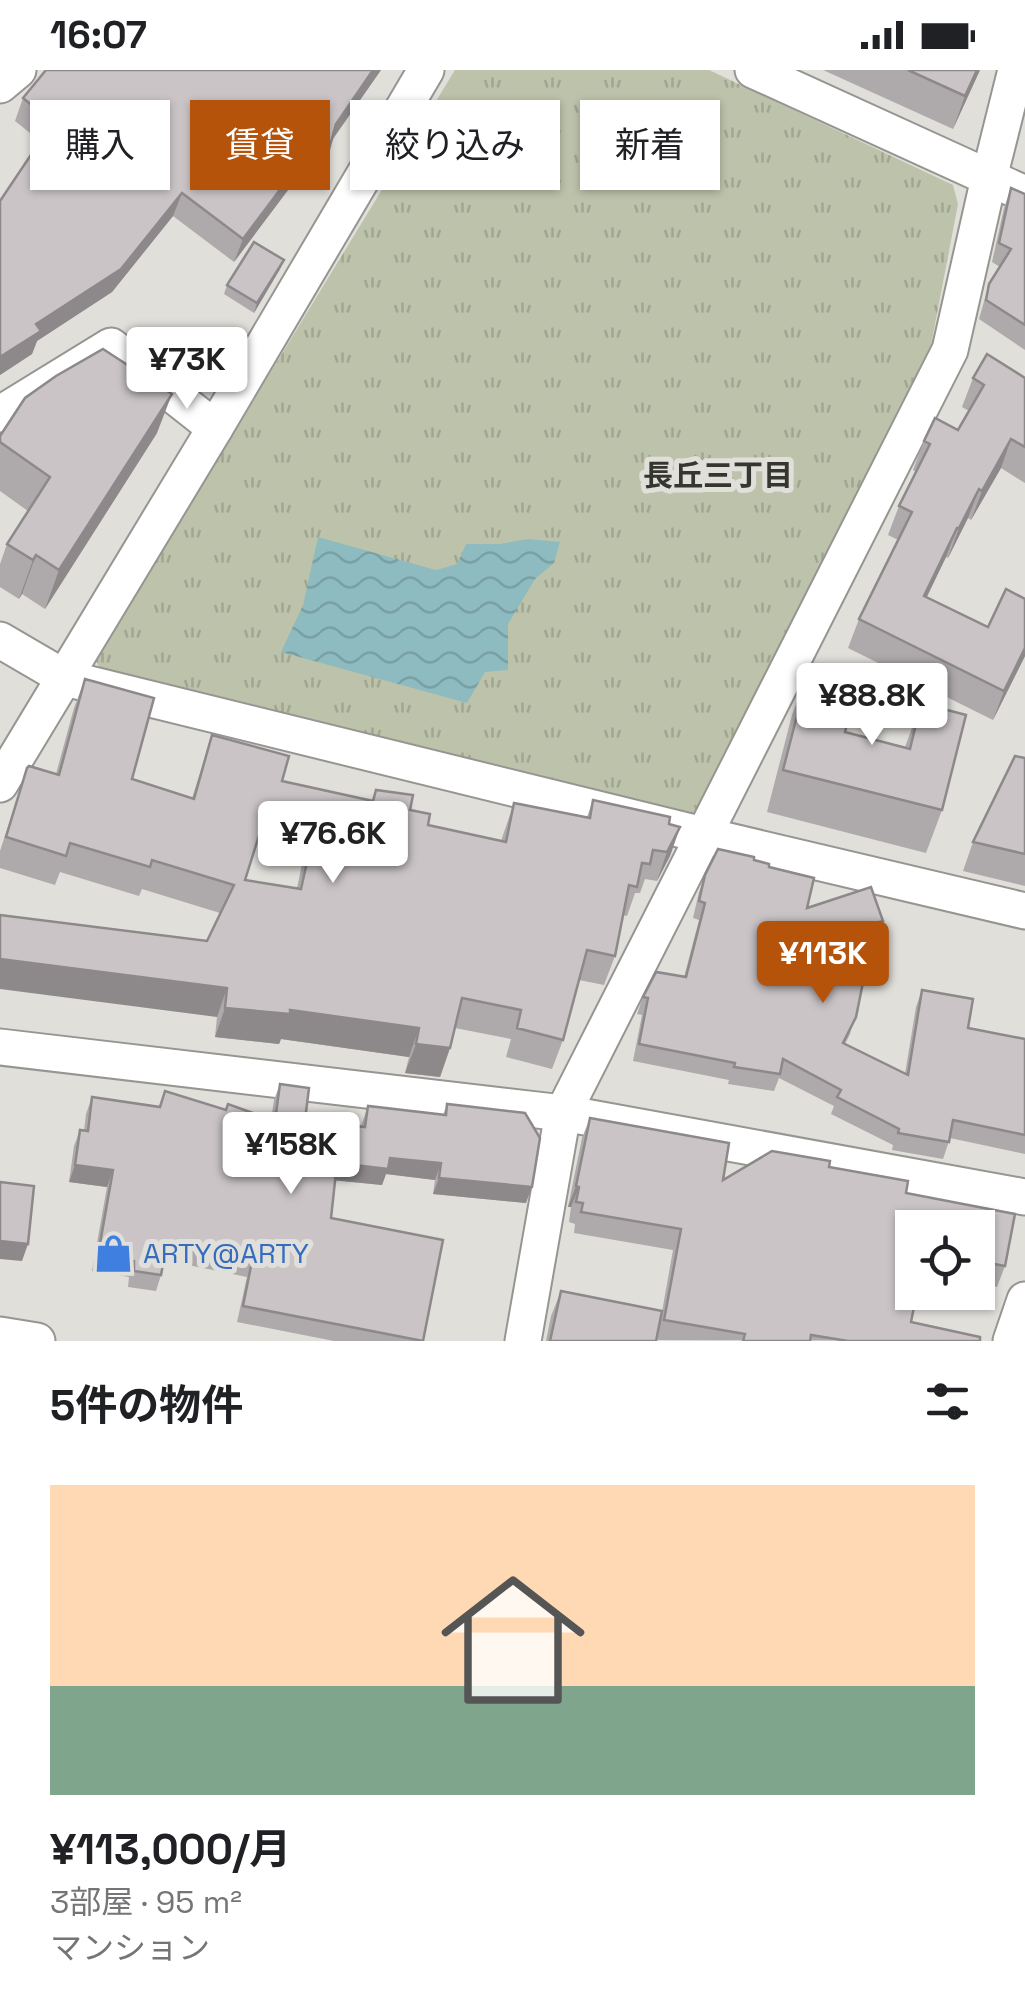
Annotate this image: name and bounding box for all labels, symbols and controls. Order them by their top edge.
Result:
text: 16:07 [50,11,147,59]
chip: 購入 [30,100,170,190]
chip: 賃貸 [190,100,330,190]
chip: 絞り込み [350,100,560,190]
chip: 新着 [580,100,720,190]
pin: ¥73K [128,327,246,412]
text: ¥73K [148,339,226,379]
district label: 長丘三丁目 [643,456,793,495]
pin: ¥88.8K [791,663,953,748]
text: ¥88.8K [818,675,926,715]
pin: ¥76.6K [252,801,414,886]
text: ¥76.6K [280,813,386,853]
pin: ¥113K [753,921,893,1006]
text: ¥113K [779,933,867,973]
pin: ¥158K [221,1112,361,1197]
text: ¥158K [245,1124,337,1164]
map controls [895,1210,995,1310]
button: locate [895,1210,995,1310]
shop icon: ARTY@ARTY [92,1232,134,1274]
place label: ARTY@ARTY [143,1235,309,1271]
icon: filters [920,1374,975,1429]
text: 5件の物件 [50,1379,243,1432]
icon: home [423,1550,603,1730]
text: ¥113,000/月 [50,1823,291,1876]
text: 3部屋 · 95 m² [50,1882,242,1922]
text: マンション [50,1928,210,1968]

